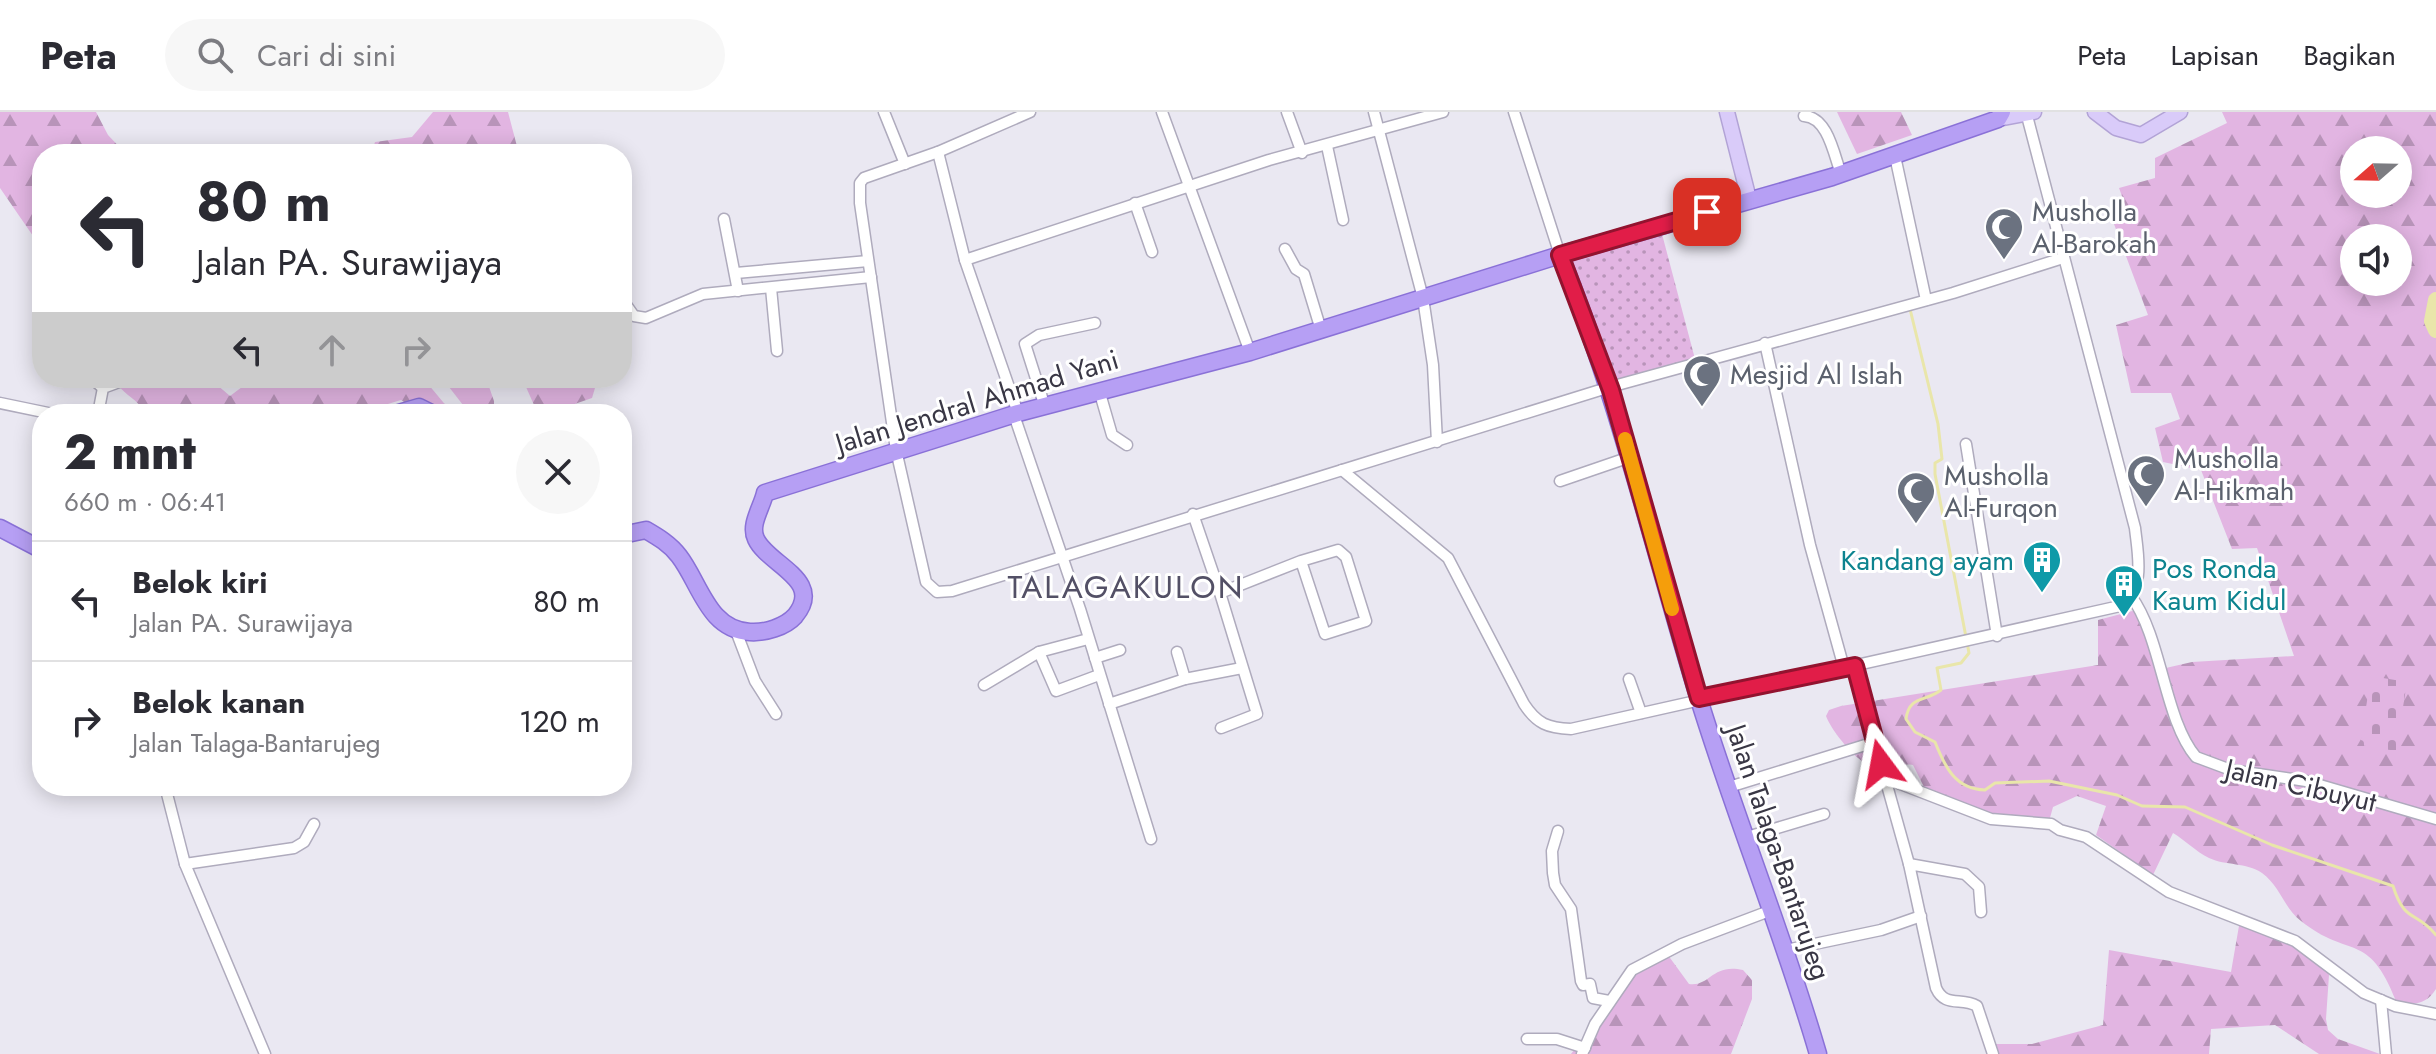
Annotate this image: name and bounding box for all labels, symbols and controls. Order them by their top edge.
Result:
search box [165,19,725,91]
text: Peta [40,28,117,83]
icon: search [193,33,237,77]
text: Cari di sini [257,34,396,77]
text: Peta [2077,35,2126,76]
text: Lapisan [2170,35,2259,76]
text: Bagikan [2303,35,2396,76]
north arrow [2340,136,2412,208]
map controls [2340,136,2412,296]
text: 80 m [196,161,331,242]
icon: left [64,176,168,280]
pin [1673,178,1741,246]
icon: arrive [1685,190,1729,234]
place label: Musholla Al-Barokah [2032,191,2157,264]
mosque icon: Musholla Al-Barokah [1983,206,2025,261]
button: sound [2340,224,2412,296]
text: Jalan PA. Surawijaya [196,236,502,288]
icon: left [226,328,270,372]
icon: ahead [310,328,354,372]
icon: right [394,328,438,372]
street label: Jalan Jendral Ahmad Yani [827,339,1124,465]
mosque icon: Mesjid Al Islah [1681,353,1723,408]
place label: Mesjid Al Islah [1730,354,1903,395]
text: 2 mnt [64,418,196,487]
button: close [516,430,600,514]
place label: Musholla Al-Hikmah [2174,438,2294,511]
mosque icon: Musholla Al-Hikmah [2125,453,2167,508]
place label: Musholla Al-Furqon [1944,455,2058,528]
mosque icon: Musholla Al-Furqon [1895,470,1937,525]
text: 660 m · 06:41 [64,483,226,521]
building icon: Kandang ayam [2021,539,2063,594]
place label: Kandang ayam [1841,540,2014,581]
place label: Pos Ronda Kaum Kidul [2152,548,2286,621]
text: Belok kiri [132,561,267,604]
building icon: Pos Ronda Kaum Kidul [2103,563,2145,618]
district label: TALAGAKULON [1008,564,1244,610]
icon: left [64,579,108,623]
text: 80 m [533,580,600,623]
text: Jalan PA. Surawijaya [132,604,353,642]
text: Belok kanan [132,681,305,724]
icon: right [64,699,108,743]
text: 120 m [519,700,600,743]
street label: Jalan Talaga-Bantarujeg [1714,715,1841,985]
position arrow [1839,722,1923,806]
text: Jalan Talaga-Bantarujeg [132,724,381,762]
street label: Jalan Cibuyut [2217,747,2381,823]

